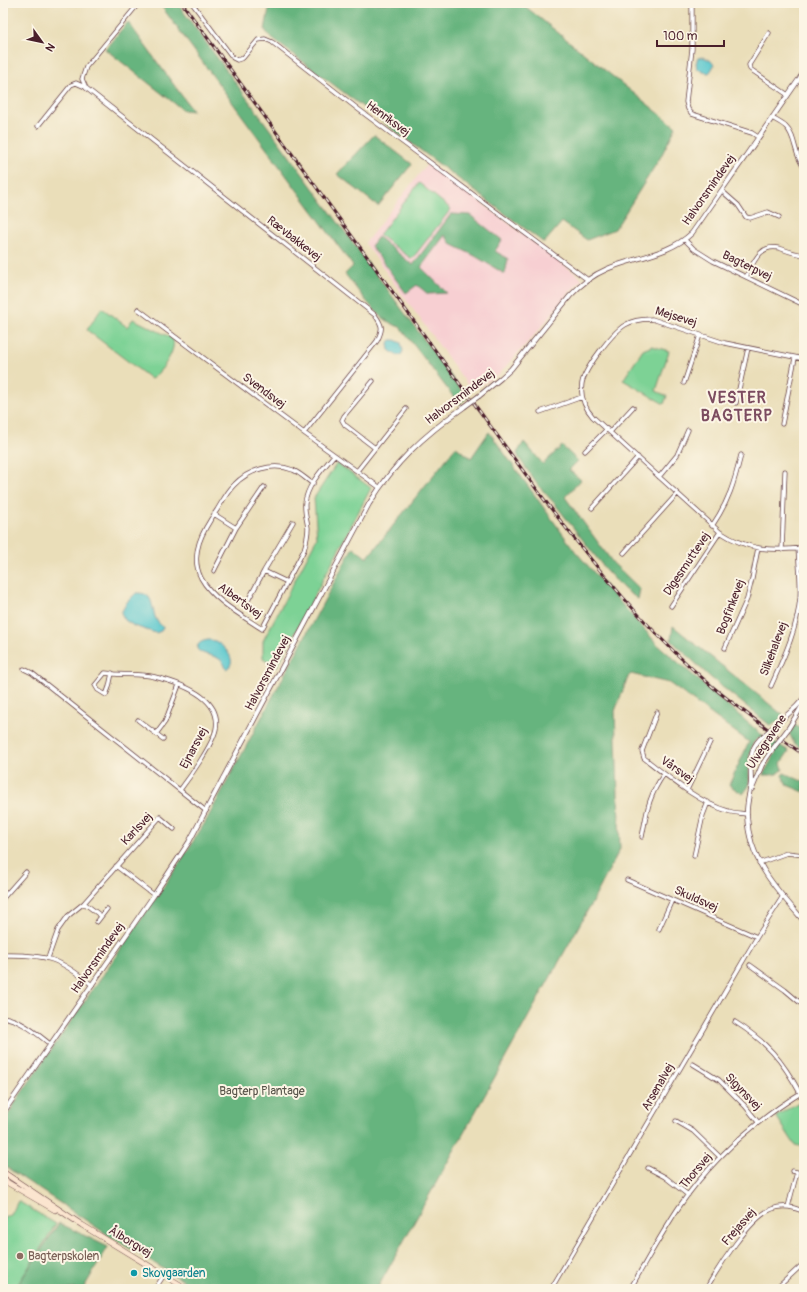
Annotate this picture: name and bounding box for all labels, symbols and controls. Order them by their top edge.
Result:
north arrow [22,22,62,62]
scale bar [657,22,724,48]
text: 100 m [663,29,698,44]
text: N [42,41,57,54]
street label: Henriksvej [363,98,413,140]
street label: Halvorsmindevej [679,152,739,228]
street label: Rævbakkevej [264,213,324,265]
street label: Bagterpvej [720,248,774,285]
street label: Mejsevej [653,304,699,330]
street label: Halvorsmindevej [422,366,498,428]
street label: Svendsvej [239,370,289,412]
district label: VESTER BAGTERP [701,388,773,426]
street label: Digesmuttevej [660,529,714,599]
street label: Bogfinkevej [714,577,748,637]
street label: Albertsvej [215,580,265,622]
street label: Silkehalevej [757,619,791,678]
street label: Halvorsmindevej [242,633,294,713]
street label: Ulvegravene [744,712,790,772]
street label: Ejnarsvej [177,724,211,771]
street label: Vårsvej [657,753,697,787]
street label: Karlsvej [118,809,156,849]
street label: Skuldsvej [672,883,720,915]
street label: Halvorsmindevej [68,920,128,996]
street label: Arsenalvej [638,1060,678,1113]
street label: Sigynsvej [722,1070,765,1114]
park label: Bagterp Plantage [219,1084,305,1099]
street label: Thorsvej [677,1150,716,1192]
street label: Frejasvej [719,1205,760,1249]
street label: Ålborgvej [106,1222,155,1261]
place label: Bagterpskolen [28,1249,99,1264]
marker: Bagterpskolen [15,1251,25,1261]
place label: Skovgaarden [142,1266,206,1281]
marker: Skovgaarden [129,1268,139,1278]

